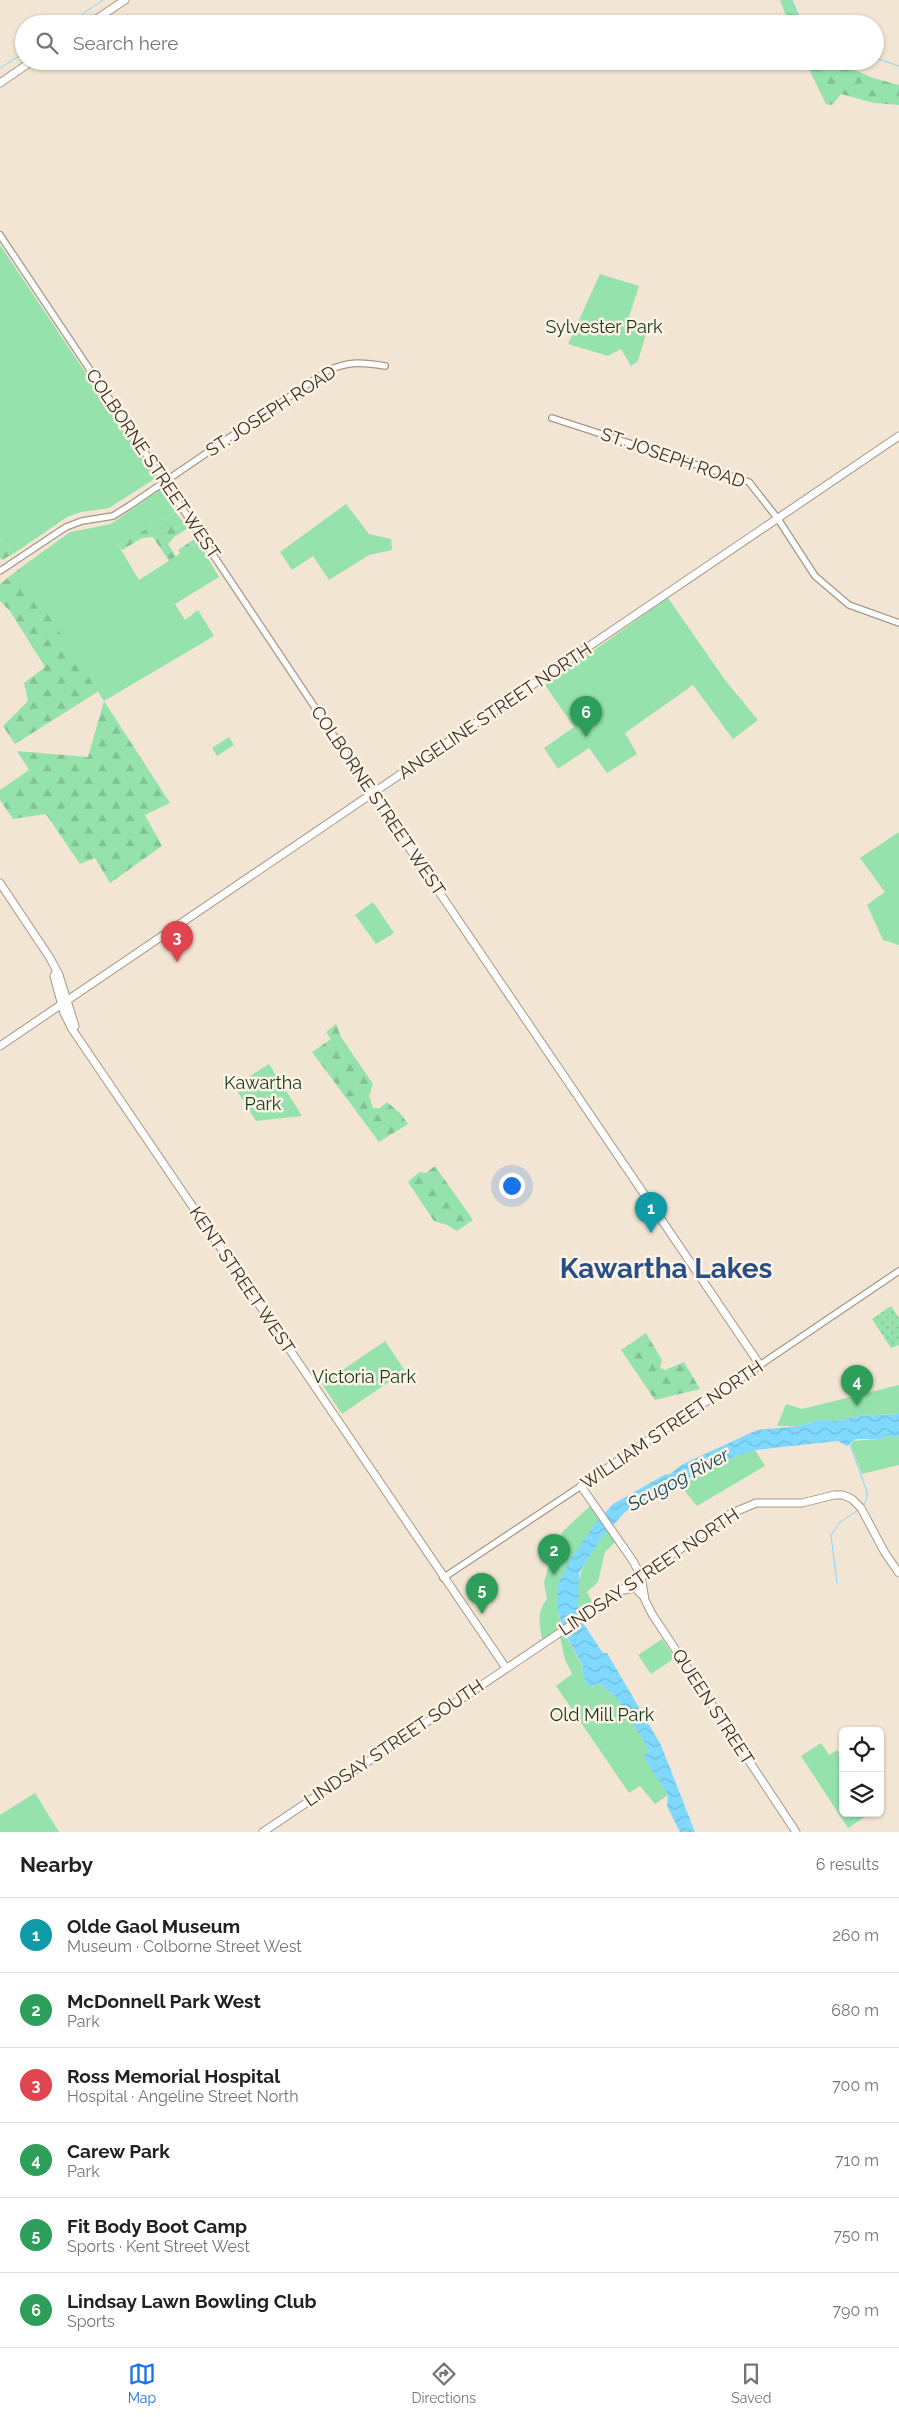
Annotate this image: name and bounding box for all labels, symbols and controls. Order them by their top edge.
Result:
search box [15,15,884,70]
icon: search [33,29,61,57]
text: Search here [73,32,179,54]
park label: Sylvester Park [545,316,663,337]
street label: ST. JOSEPH ROAD [202,361,340,461]
street label: COLBORNE STREET WEST [82,365,225,563]
street label: ST. JOSEPH ROAD [598,423,748,492]
street label: ANGELINE STREET NORTH [394,638,595,783]
pin: 6 [570,696,602,737]
street label: COLBORNE STREET WEST [307,702,450,900]
pin: 3 [161,921,193,962]
park label: Kawartha Park [224,1072,302,1114]
your location [499,1173,525,1199]
pin: 1 [635,1192,667,1233]
street label: KENT STREET WEST [185,1202,300,1357]
district label: Kawartha Lakes [560,1252,772,1285]
street label: WILLIAM STREET NORTH [577,1356,767,1493]
pin: 4 [841,1365,873,1406]
park label: Victoria Park [312,1366,416,1387]
water label: Scugog River [623,1442,734,1515]
street label: LINDSAY STREET NORTH [555,1503,743,1640]
pin: 2 [538,1534,570,1575]
pin: 5 [466,1573,498,1614]
street label: QUEEN STREET [668,1645,759,1769]
street label: LINDSAY STREET SOUTH [300,1675,487,1810]
park label: Old Mill Park [550,1704,655,1725]
map controls [839,1727,884,1817]
button: locate [839,1727,884,1772]
button: layers [839,1772,884,1817]
text: Nearby [20,1852,93,1877]
text: 6 results [816,1855,879,1874]
text: Olde Gaol Museum [67,1915,240,1937]
text: 1 [32,1926,40,1945]
text: 260 m [832,1926,879,1945]
text: Museum · Colborne Street West [67,1937,302,1956]
text: McDonnell Park West [67,1990,261,2012]
text: 2 [31,2001,41,2020]
text: 680 m [831,2001,879,2020]
text: Park [67,2012,100,2031]
text: Ross Memorial Hospital [67,2065,280,2087]
text: 3 [32,2076,40,2095]
text: 700 m [832,2076,879,2095]
text: Hospital · Angeline Street North [67,2087,298,2106]
text: Carew Park [67,2140,170,2162]
text: 4 [31,2151,41,2170]
text: 710 m [835,2151,879,2170]
text: Park [67,2162,100,2181]
text: Fit Body Boot Camp [67,2215,247,2237]
text: 5 [32,2226,40,2245]
text: 750 m [833,2226,879,2245]
text: Sports · Kent Street West [67,2237,250,2256]
text: Lindsay Lawn Bowling Club [67,2290,317,2312]
text: 6 [31,2301,41,2320]
text: 790 m [833,2301,879,2320]
text: Sports [67,2312,115,2331]
tab: Map [128,2360,156,2406]
tab: Directions [411,2360,476,2406]
tab: Saved [731,2360,771,2406]

